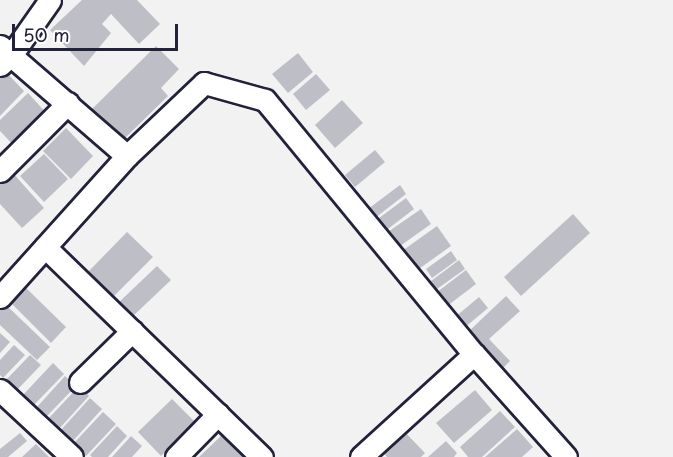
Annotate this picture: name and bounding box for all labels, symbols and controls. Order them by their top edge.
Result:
scale bar [15,12,182,50]
text: 50 m [23,21,70,48]

